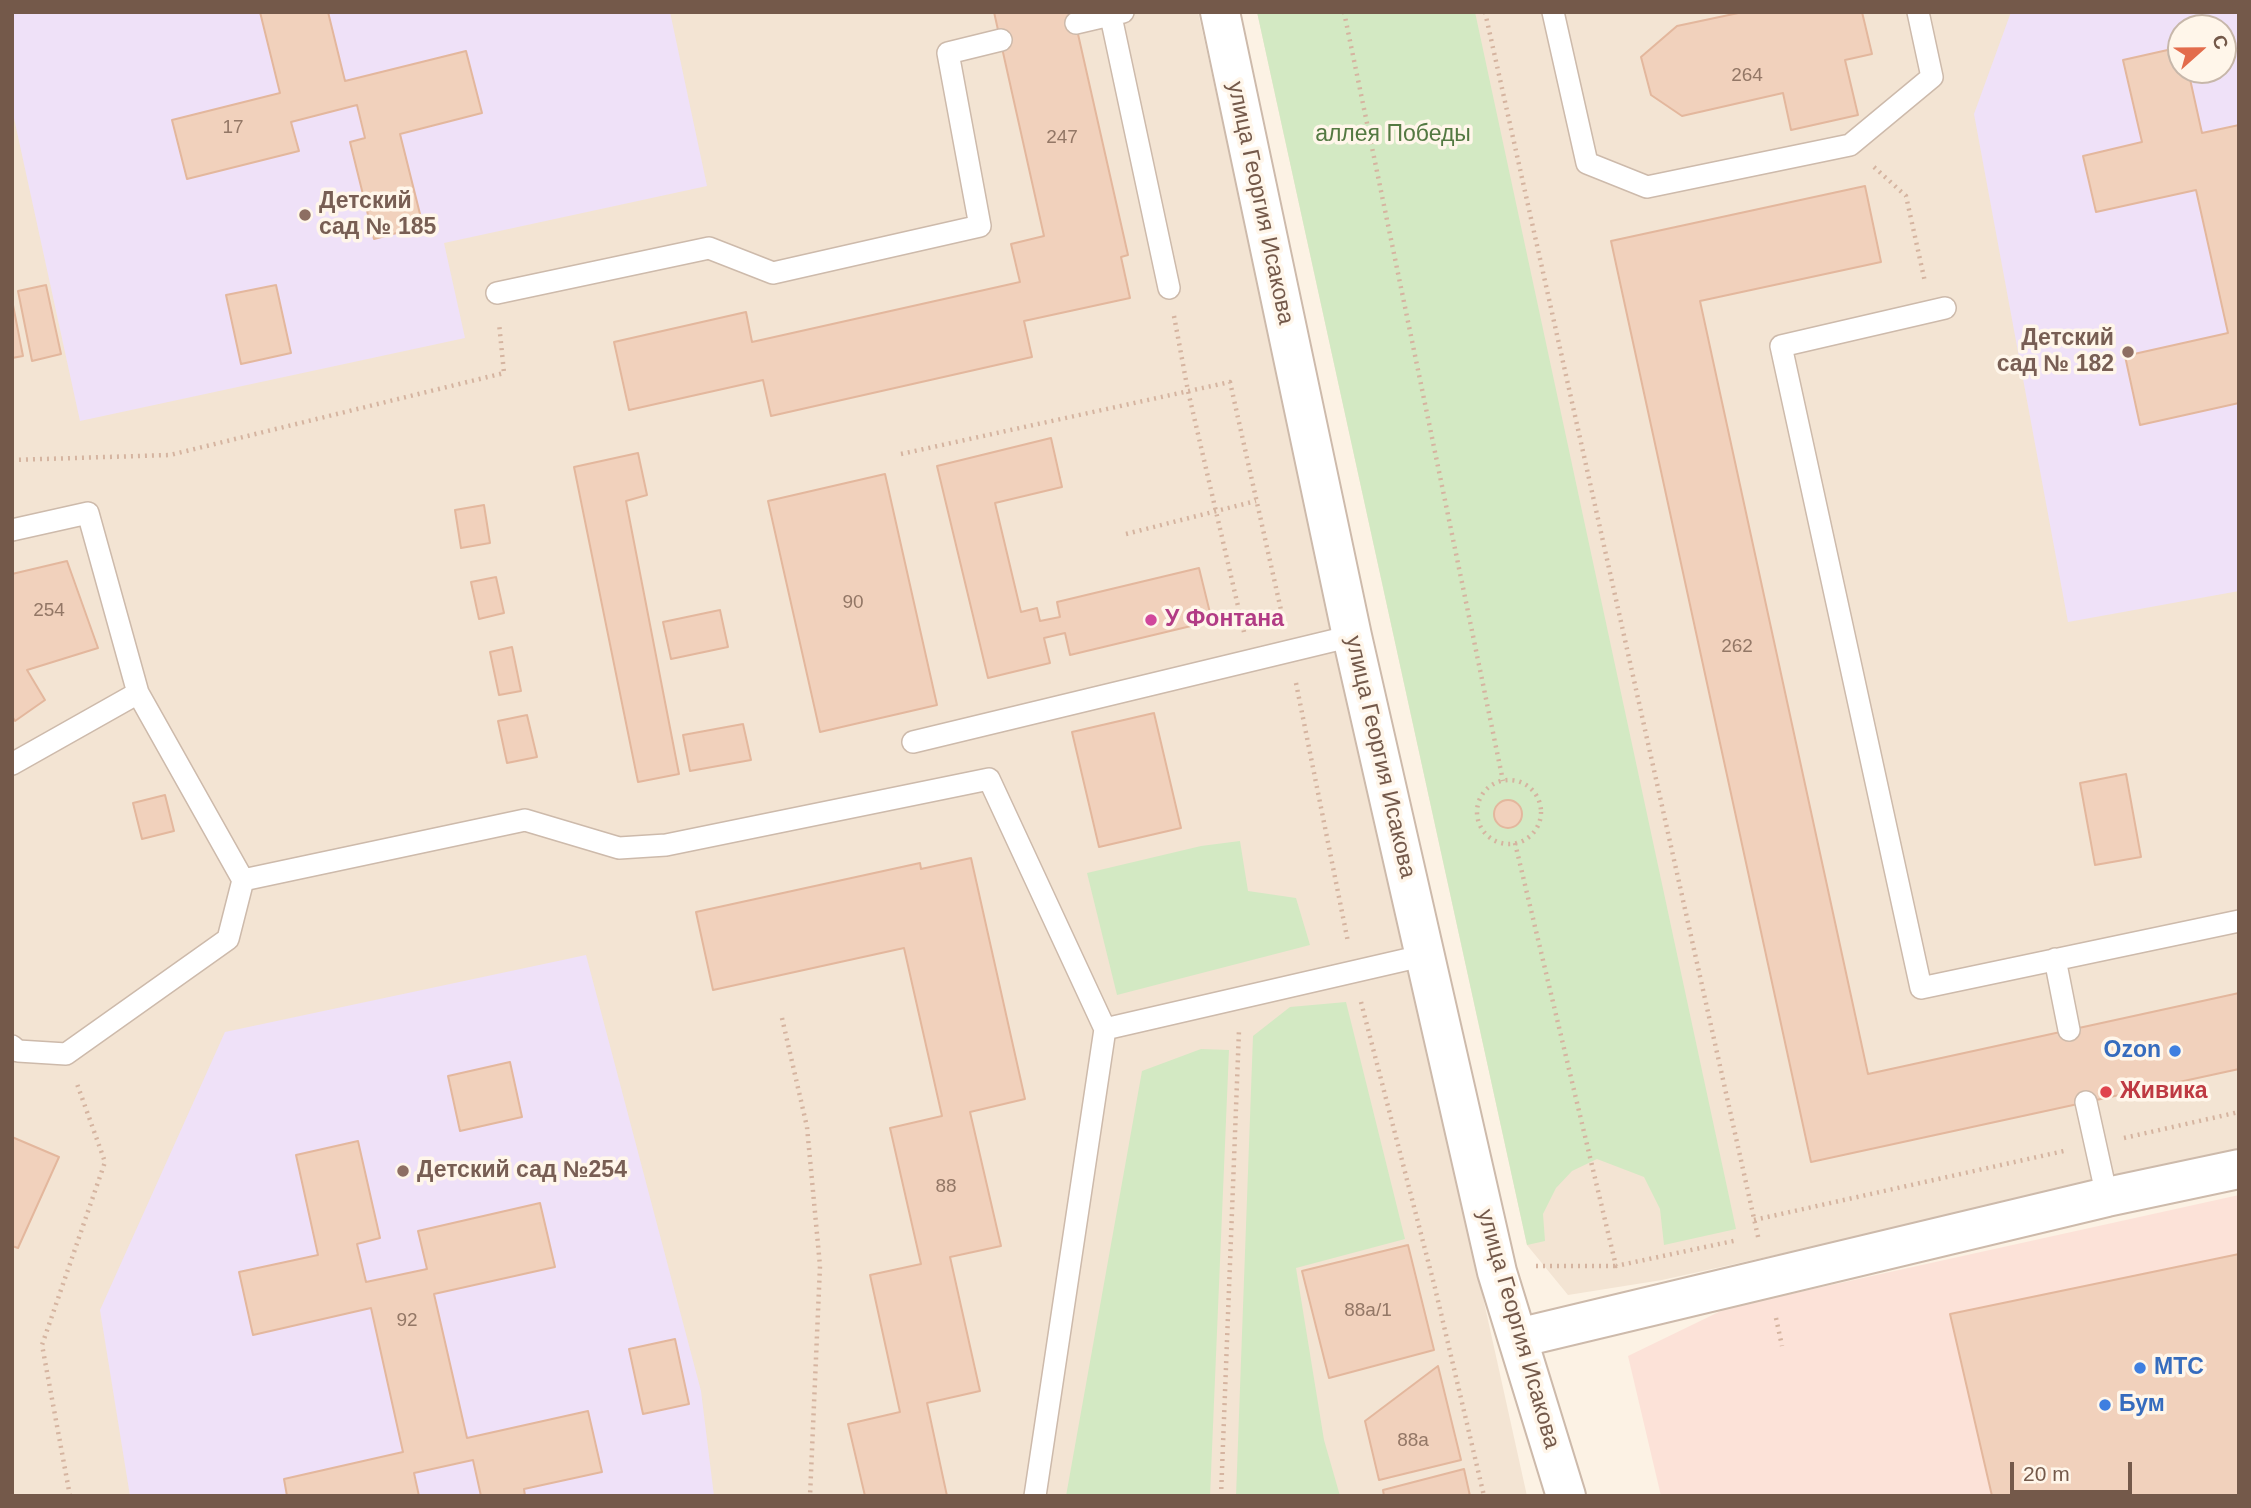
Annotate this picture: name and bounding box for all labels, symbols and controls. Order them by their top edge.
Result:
north arrow [2167,14,2237,84]
text: С [2208,32,2232,52]
house number: 264 [1731,65,1763,87]
street label: улица Георгия Исакова [1221,79,1299,327]
house number: 17 [222,117,244,139]
park label: аллея Победы [1315,121,1471,149]
house number: 247 [1046,127,1078,149]
place label: Детский сад № 185 [319,188,436,242]
marker: Детский сад № 185 [297,207,313,223]
place label: Детский сад № 182 [1997,325,2114,379]
marker: Детский сад № 182 [2120,344,2136,360]
house number: 90 [842,592,864,614]
house number: 254 [33,600,65,622]
place label: У Фонтана [1165,606,1284,634]
marker: У Фонтана [1143,612,1159,628]
street label: улица Георгия Исакова [1339,633,1421,881]
house number: 262 [1721,636,1753,658]
place label: Ozon [2104,1037,2161,1065]
marker: Ozon [2167,1043,2183,1059]
place label: Живика [2120,1078,2208,1106]
marker: Живика [2098,1084,2114,1100]
place label: Детский сад №254 [417,1157,627,1185]
marker: Детский сад №254 [395,1163,411,1179]
house number: 88 [935,1176,957,1198]
street label: улица Георгия Исакова [1471,1206,1565,1452]
house number: 88а/1 [1344,1300,1392,1322]
house number: 92 [396,1310,418,1332]
place label: МТС [2154,1354,2204,1382]
marker: МТС [2132,1360,2148,1376]
place label: Бум [2119,1391,2165,1419]
marker: Бум [2097,1397,2113,1413]
house number: 88а [1397,1430,1429,1452]
scale bar [2013,1448,2136,1492]
text: 20 m [2023,1462,2070,1485]

